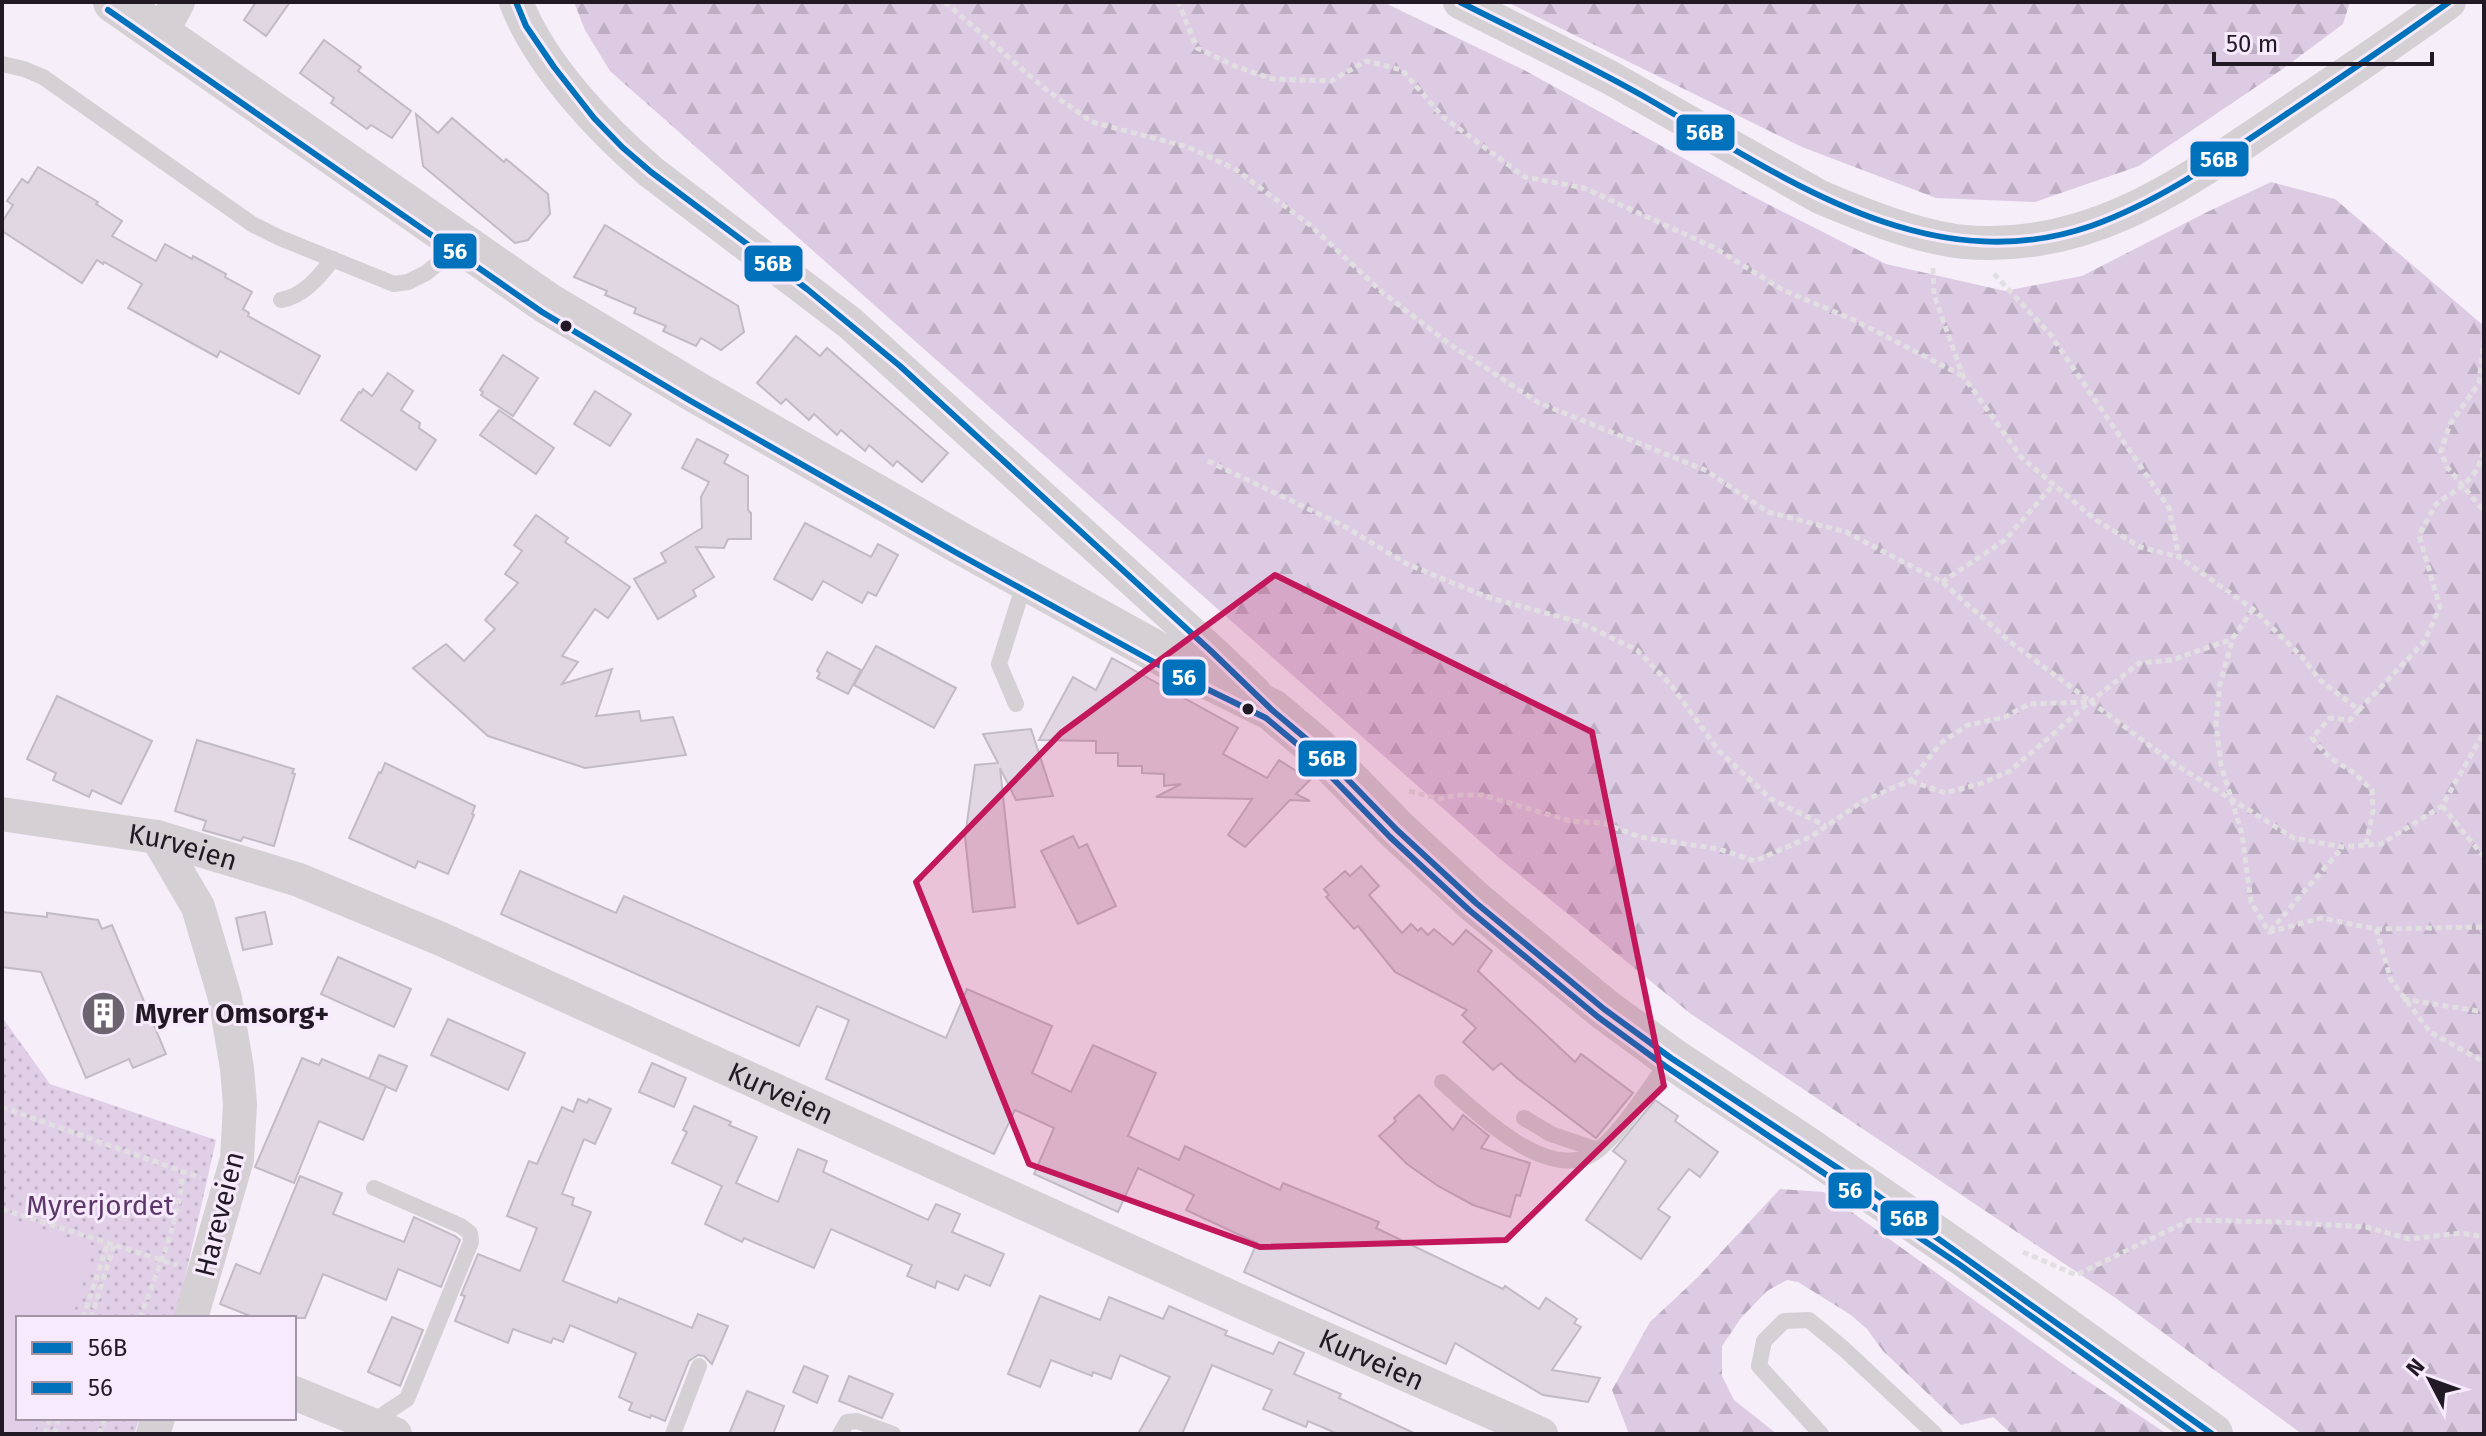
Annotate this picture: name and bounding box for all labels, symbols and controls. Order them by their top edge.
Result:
scale bar [2214,16,2432,66]
text: 50 m [2226,30,2278,58]
line badge: 56B [1675,113,1736,152]
text: 56B [1686,119,1724,146]
line badge: 56B [2189,140,2250,178]
text: 56B [2200,146,2238,173]
line badge: 56 [432,232,478,270]
text: 56 [443,238,467,265]
line badge: 56B [743,244,804,283]
text: 56B [754,250,792,277]
unlabelled marker [558,318,574,334]
line badge: 56 [1161,658,1207,697]
text: 56 [1172,664,1196,691]
unlabelled marker [1240,701,1256,717]
line badge: 56B [1297,739,1358,778]
text: 56B [1308,745,1346,772]
street label: Kurveien [126,817,241,877]
building icon: Myrer Omsorg+ [80,989,128,1037]
place label: Myrer Omsorg+ [135,997,329,1030]
street label: Kurveien [723,1055,838,1132]
street label: Hareveien [188,1148,251,1280]
line badge: 56 [1827,1171,1873,1210]
text: 56 [1838,1177,1862,1204]
park label: Myrerjordet [26,1189,175,1222]
line badge: 56B [1879,1199,1940,1237]
text: 56B [1890,1205,1928,1232]
legend [16,1316,296,1420]
street label: Kurveien [1314,1322,1429,1397]
text: 56B [88,1334,127,1362]
north arrow [2390,1340,2470,1420]
text: N [2400,1353,2430,1382]
text: 56 [88,1374,113,1402]

